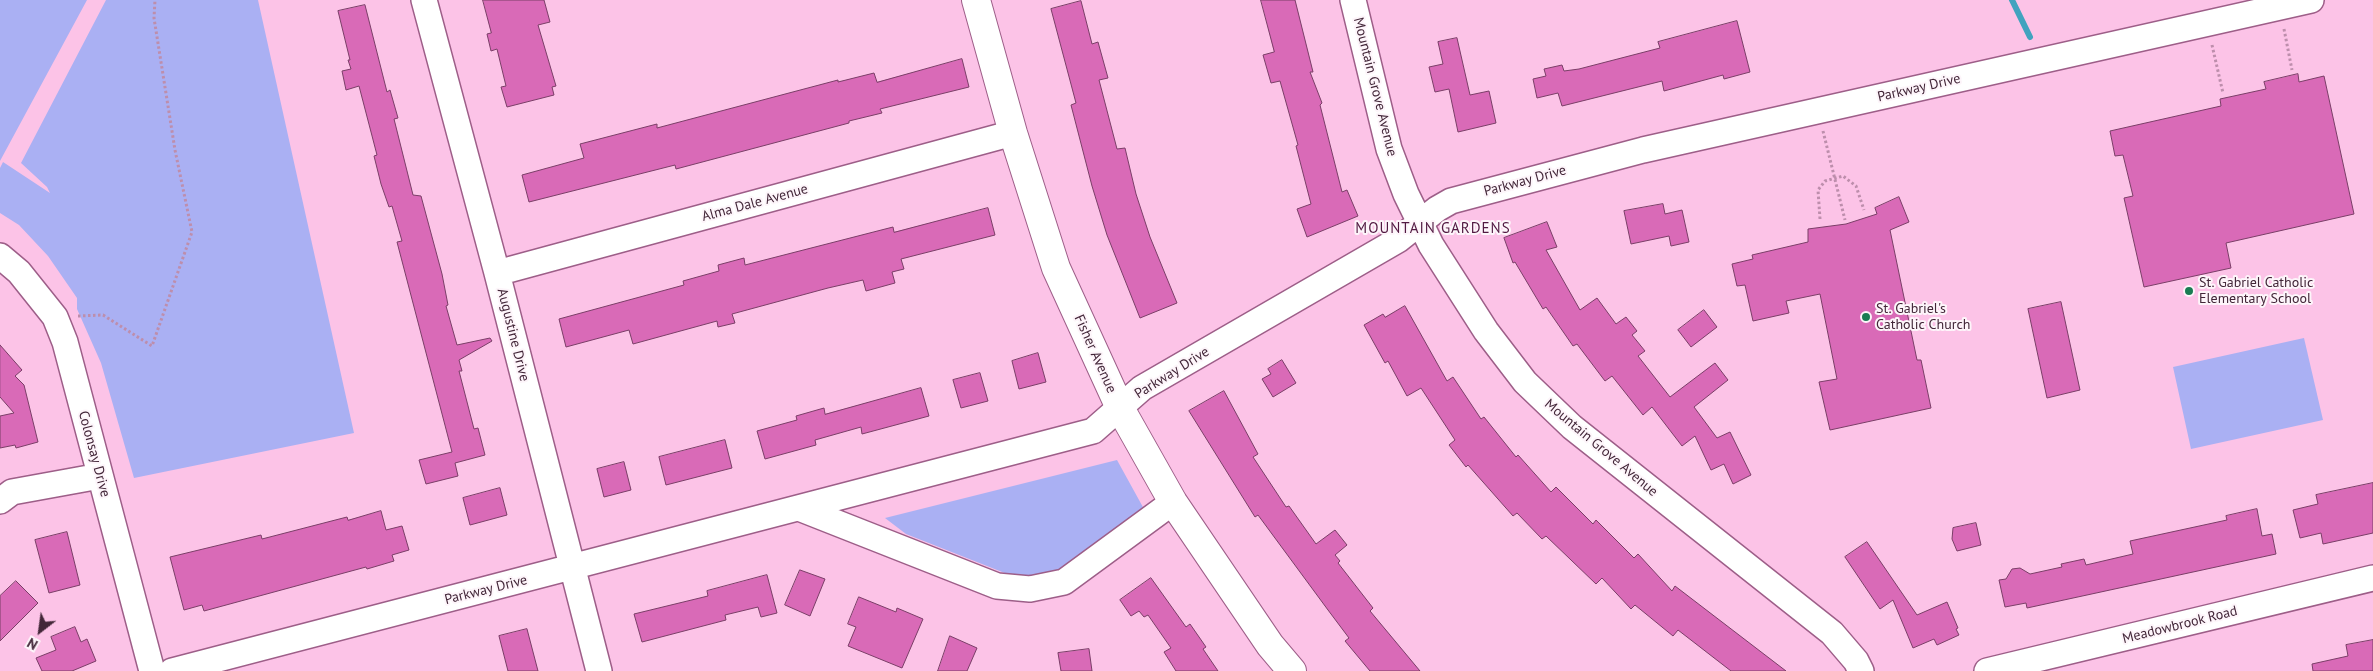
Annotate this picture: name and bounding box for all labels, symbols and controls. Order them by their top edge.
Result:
street label: Mountain Grove Avenue [1350,16,1400,158]
street label: Parkway Drive [1876,70,1962,106]
street label: Parkway Drive [1482,162,1568,200]
street label: Alma Dale Avenue [700,181,810,225]
district label: MOUNTAIN GARDENS [1353,220,1513,238]
place label: St. Gabriel Catholic Elementary School [2199,275,2313,308]
marker: St. Gabriel Catholic Elementary School [2183,285,2195,297]
street label: Augustine Drive [493,287,533,383]
place label: St. Gabriel's Catholic Church [1876,301,1970,334]
marker: St. Gabriel's Catholic Church [1860,311,1872,323]
street label: Fisher Avenue [1070,312,1120,396]
street label: Parkway Drive [1132,343,1212,403]
street label: Mountain Grove Avenue [1541,396,1661,500]
street label: Colonsay Drive [74,409,114,499]
street label: Parkway Drive [443,572,529,608]
street label: Meadowbrook Road [2121,603,2239,647]
north arrow [15,606,65,656]
text: N [24,634,41,654]

